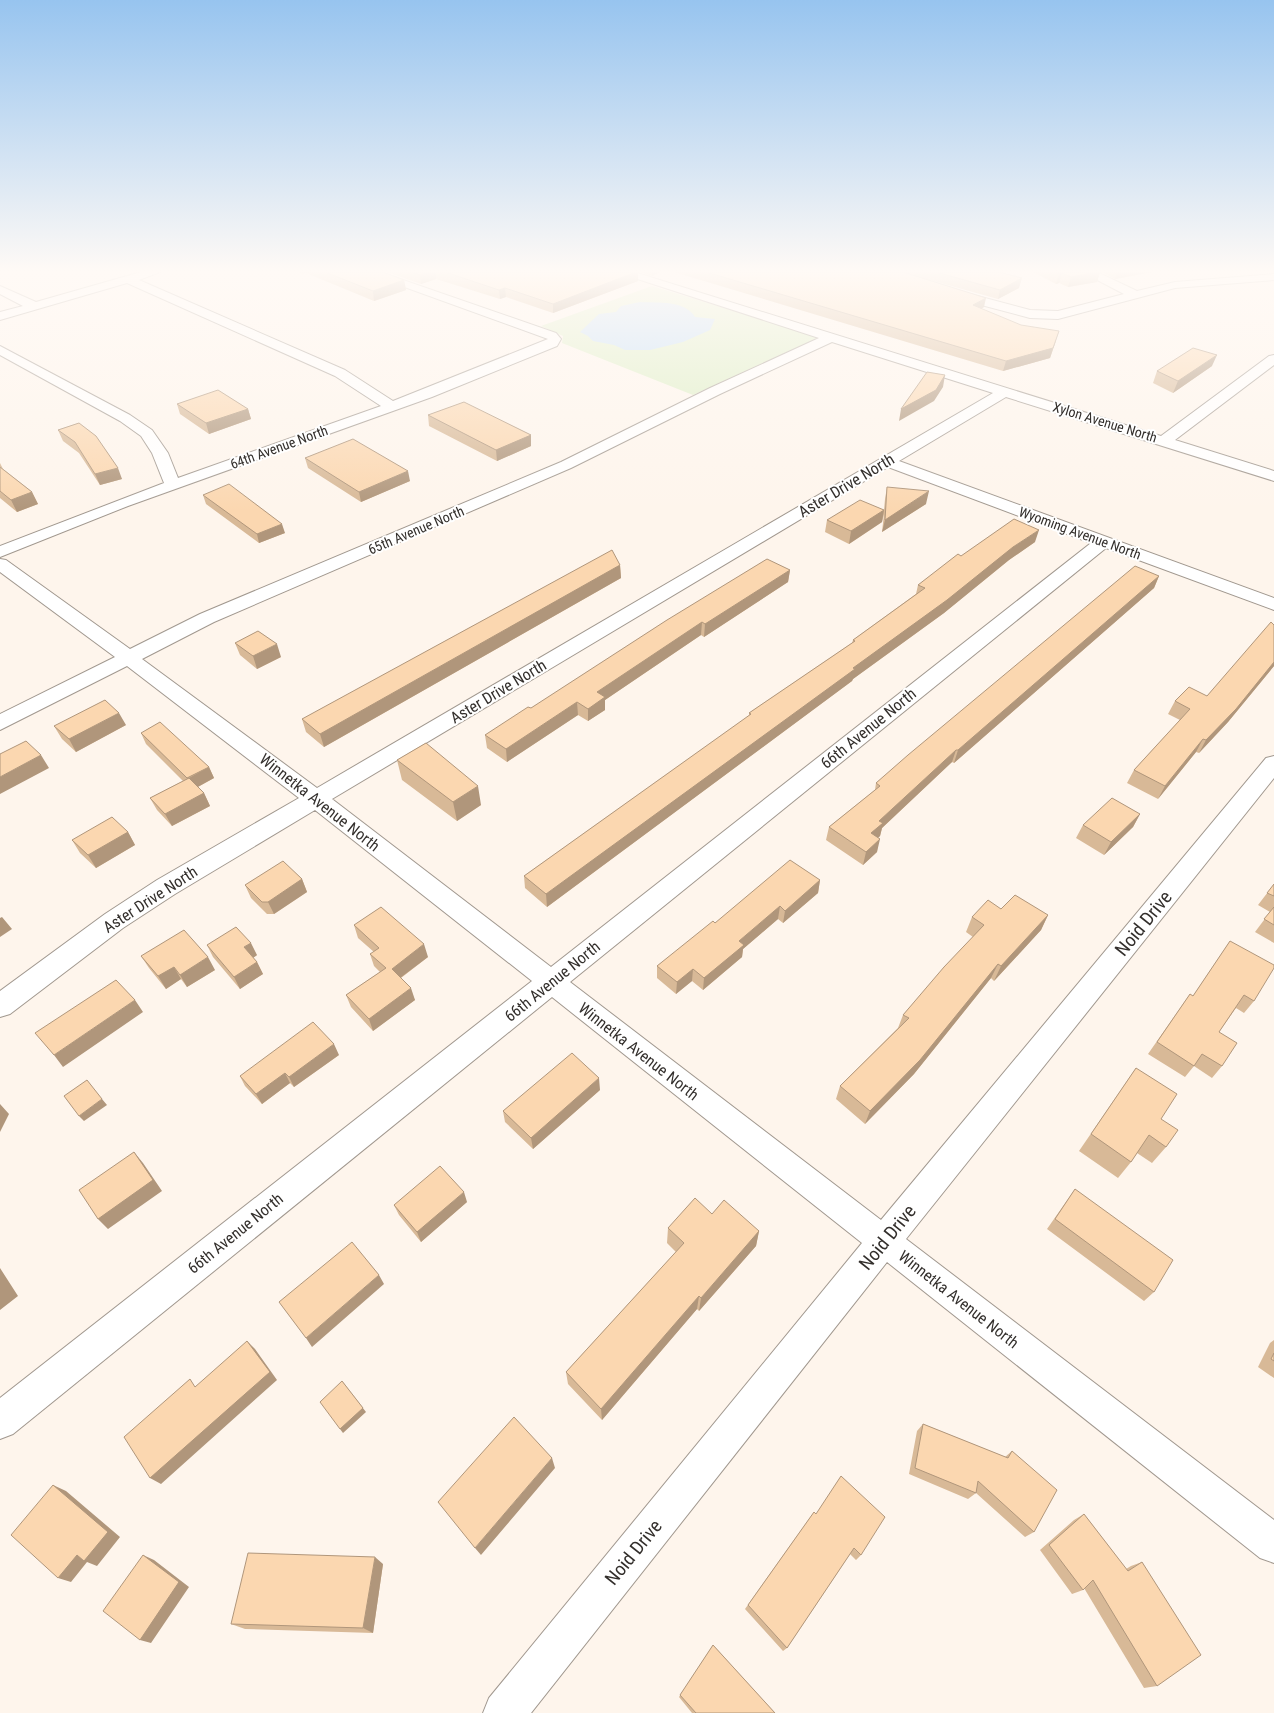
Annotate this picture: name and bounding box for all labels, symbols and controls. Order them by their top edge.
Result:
street label: Xylon Avenue North [1051,399,1159,445]
street label: 64th Avenue North [228,422,330,472]
street label: Aster Drive North [795,449,898,522]
street label: 65th Avenue North [366,503,466,557]
street label: Wyoming Avenue North [1017,503,1143,563]
street label: Aster Drive North [447,655,550,728]
street label: 66th Avenue North [817,684,920,773]
street label: Winnetka Avenue North [256,749,384,855]
street label: Aster Drive North [100,862,201,937]
street label: Noid Drive [1110,886,1177,961]
street label: 66th Avenue North [501,937,604,1026]
street label: Winnetka Avenue North [575,998,703,1104]
street label: 66th Avenue North [184,1189,287,1278]
street label: Noid Drive [854,1200,921,1275]
street label: Winnetka Avenue North [895,1246,1023,1352]
street label: Noid Drive [600,1515,667,1590]

